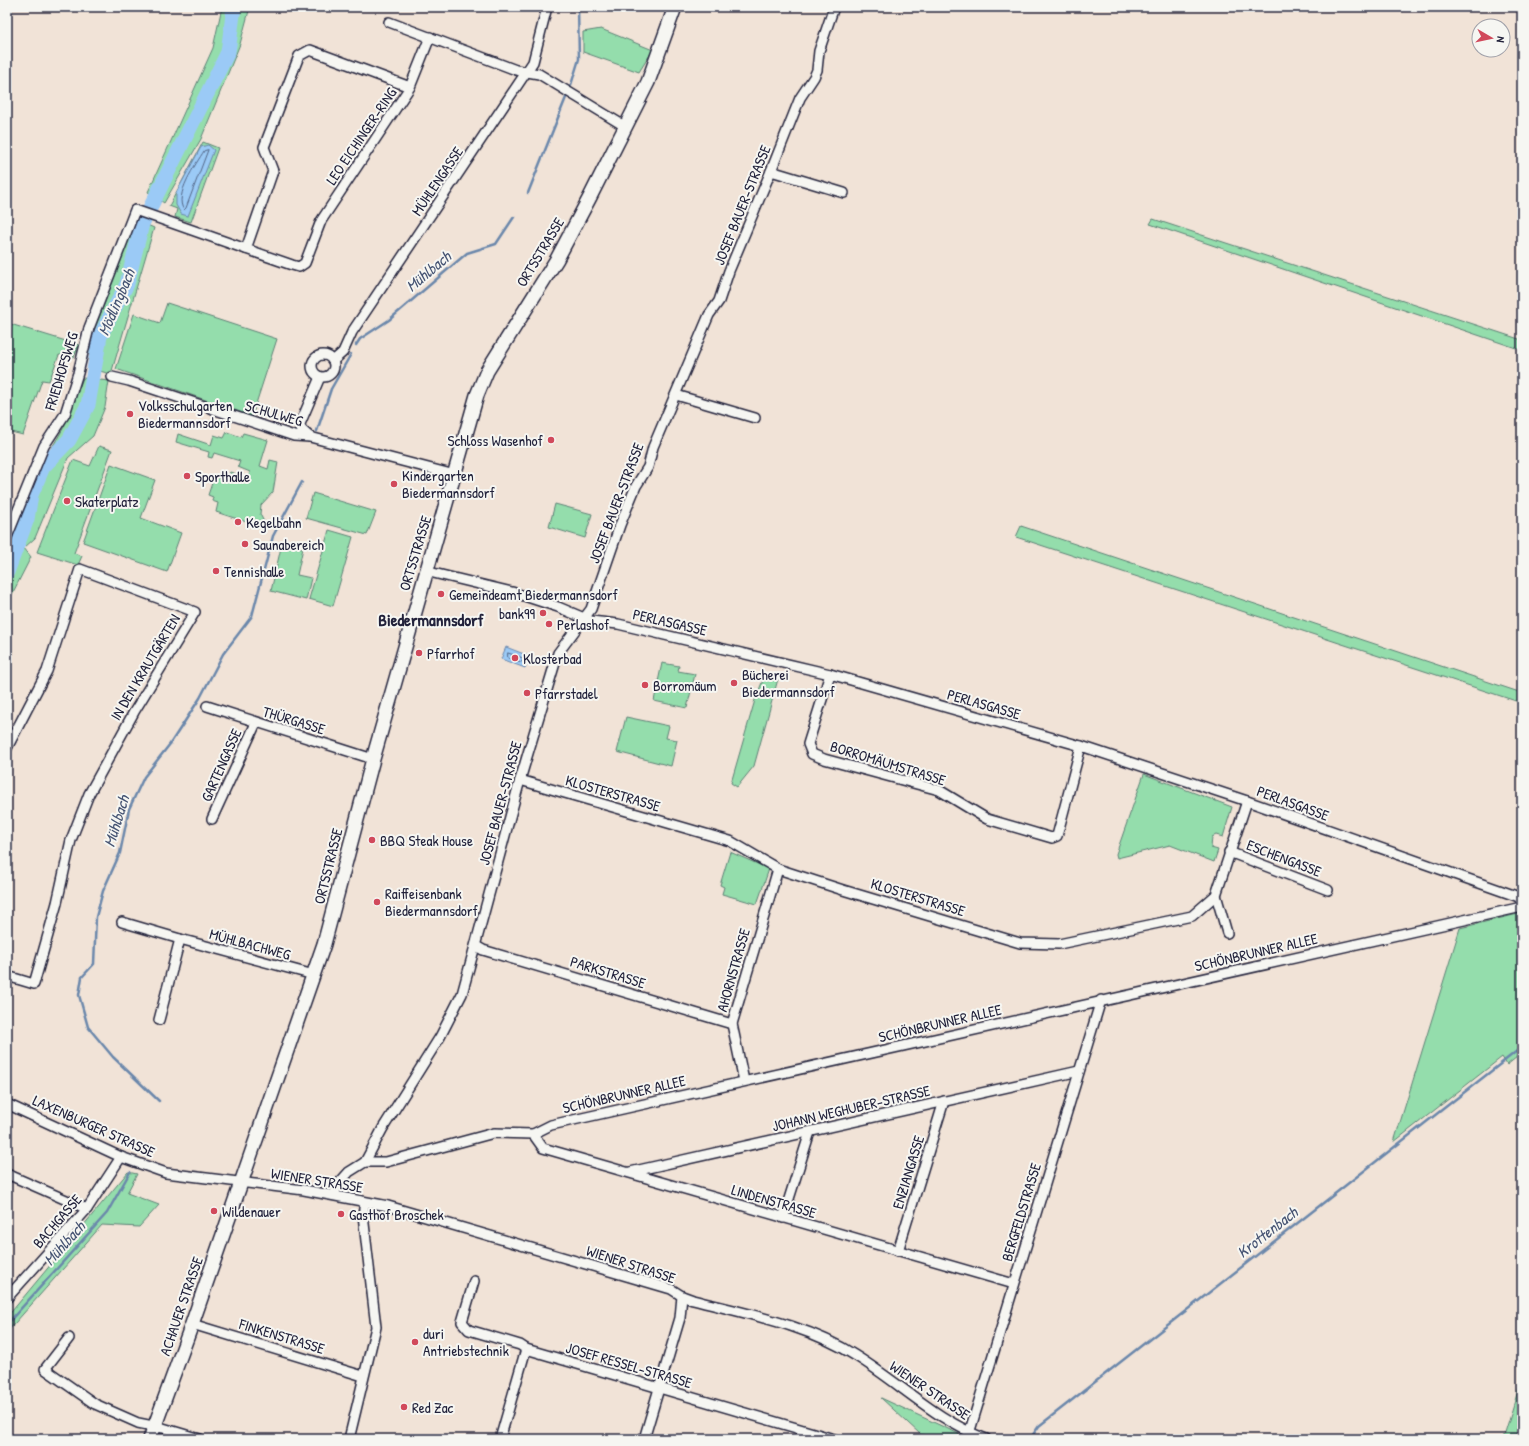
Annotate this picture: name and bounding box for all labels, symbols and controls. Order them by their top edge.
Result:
north arrow [1471,18,1511,58]
text: N [1493,36,1508,44]
street label: LEO EICHINGER-RING [321,83,402,189]
street label: MÜHLENGASSE [406,142,468,220]
street label: JOSEF BAUER-STRASSE [708,142,776,268]
street label: ORTSSTRASSE [511,213,569,291]
water label: Mühlbach [401,245,456,296]
water label: Mödlingbach [92,264,140,339]
street label: FRIEDHOFSWEG [39,329,83,414]
place label: Volksschulgarten Biedermannsdorf [138,395,233,433]
street label: SCHULWEG [243,395,306,431]
marker: Volksschulgarten Biedermannsdorf [125,409,135,419]
place label: Schloss Wasenhof [448,430,544,451]
marker: Schloss Wasenhof [546,435,556,445]
street label: JOSEF BAUER-STRASSE [583,439,649,566]
place label: Kindergarten Biedermannsdorf [402,465,496,503]
place label: Sporthalle [195,466,250,487]
marker: Sporthalle [182,471,192,481]
marker: Kindergarten Biedermannsdorf [389,479,399,489]
place label: Skaterplatz [75,491,139,512]
marker: Skaterplatz [62,496,72,506]
place label: Kegelbahn [246,512,302,533]
street label: ORTSSTRASSE [394,513,436,593]
marker: Kegelbahn [233,517,243,527]
place label: Saunabereich [253,534,324,555]
marker: Saunabereich [240,539,250,549]
place label: Tennishalle [224,561,284,582]
marker: Tennishalle [211,566,221,576]
place label: Gemeindeamt Biedermannsdorf [449,584,619,605]
marker: Gemeindeamt Biedermannsdorf [436,589,446,599]
place label: bank99 [499,603,535,624]
street label: PERLASGASSE [631,603,709,641]
district label: Biedermannsdorf [378,608,485,631]
marker: bank99 [538,608,548,618]
street label: IN DEN KRAUTGÄRTEN [105,610,185,724]
place label: Perlashof [557,614,610,635]
marker: Perlashof [544,619,554,629]
place label: Pfarrhof [427,643,475,664]
marker: Pfarrhof [414,648,424,658]
place label: Klosterbad [523,648,582,669]
marker: Klosterbad [510,653,520,663]
place label: Bücherei Biedermannsdorf [742,664,836,702]
place label: Borromäum [653,675,717,696]
marker: Bücherei Biedermannsdorf [729,678,739,688]
marker: Borromäum [640,680,650,690]
place label: Pfarrstadel [535,683,598,704]
street label: PERLASGASSE [945,684,1023,725]
marker: Pfarrstadel [522,688,532,698]
street label: THÜRGASSE [260,701,328,740]
street label: GARTENGASSE [196,725,247,805]
street label: BORROMÄUMSTRASSE [828,735,949,791]
street label: JOSEF BAUER-STRASSE [473,738,527,867]
street label: KLOSTERSTRASSE [563,769,663,817]
street label: PERLASGASSE [1254,780,1332,826]
water label: Mühlbach [98,791,135,849]
street label: ORTSSTRASSE [308,826,348,906]
place label: BBQ Steak House [380,830,473,851]
street label: ESCHENGASSE [1244,834,1325,882]
marker: BBQ Steak House [367,835,377,845]
street label: KLOSTERSTRASSE [868,873,968,921]
place label: Raiffeisenbank Biedermannsdorf [385,883,479,921]
marker: Raiffeisenbank Biedermannsdorf [372,897,382,907]
street label: MÜHLBACHWEG [207,923,294,965]
street label: AHORNSTRASSE [711,925,755,1014]
street label: SCHÖNBRUNNER ALLEE [1192,928,1320,976]
street label: PARKSTRASSE [568,951,649,993]
street label: SCHÖNBRUNNER ALLEE [876,999,1004,1047]
street label: SCHÖNBRUNNER ALLEE [560,1070,688,1118]
street label: JOHANN WEGHUBER-STRASSE [770,1080,932,1136]
street label: LAXENBURGER STRASSE [30,1090,159,1163]
street label: ENZIANGASSE [887,1132,929,1211]
street label: BERGFELDSTRASSE [996,1160,1046,1264]
street label: WIENER STRASSE [270,1162,365,1198]
street label: LINDENSTRASSE [729,1179,819,1223]
street label: BACHGASSE [28,1189,87,1252]
place label: Wildenauer [222,1201,281,1222]
water label: Krottenbach [1232,1201,1303,1263]
place label: Gasthof Broschek [349,1204,444,1225]
marker: Wildenauer [209,1206,219,1216]
marker: Gasthof Broschek [336,1209,346,1219]
water label: Mühlbach [38,1215,91,1270]
street label: WIENER STRASSE [584,1240,679,1288]
street label: ACHAUER STRASSE [154,1253,208,1358]
street label: FINKENSTRASSE [236,1313,328,1359]
place label: duri Antriebstechnik [423,1323,509,1361]
marker: duri Antriebstechnik [410,1337,420,1347]
street label: JOSEF RESSEL-STRASSE [563,1337,695,1393]
street label: WIENER STRASSE [886,1355,975,1425]
place label: Red Zac [412,1397,454,1418]
marker: Red Zac [399,1402,409,1412]

